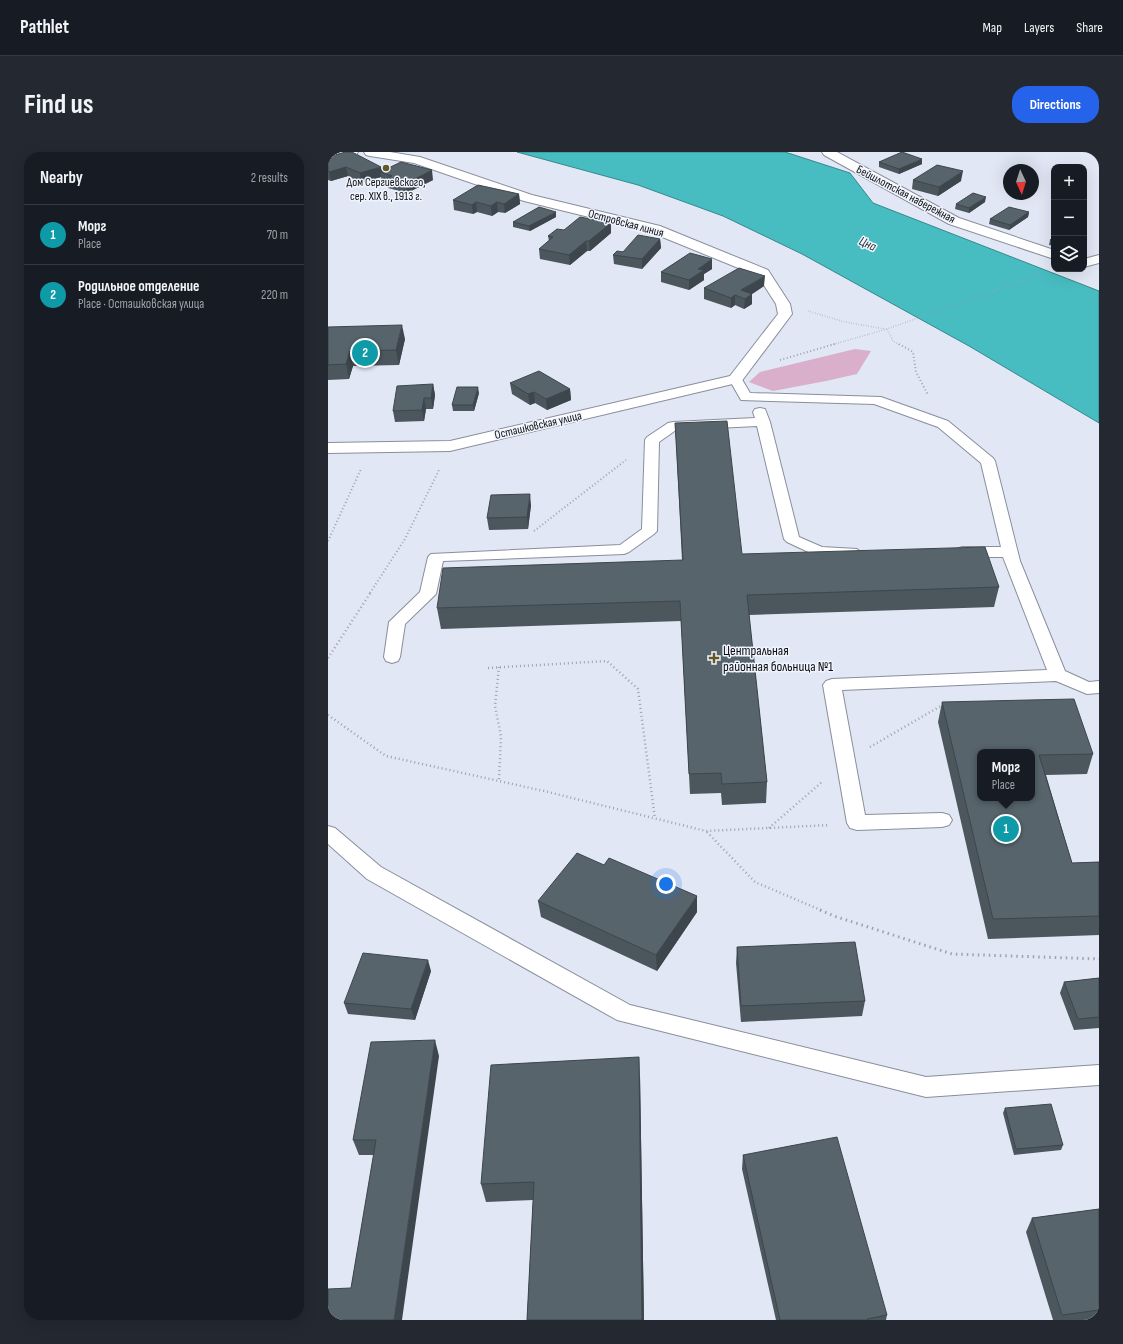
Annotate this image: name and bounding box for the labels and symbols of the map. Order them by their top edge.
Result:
street label: Бейшлотская набережная [854,162,958,227]
marker: Дом Сергиевского, сер. XIX в., 1913 г. [381,163,391,173]
north arrow [1003,164,1039,200]
place label: Дом Сергиевского, сер. XIX в., 1913 г. [346,175,426,204]
street label: Островская линия [586,206,666,241]
water label: Цна [857,233,879,255]
pin: 2 [352,338,378,368]
street label: Осташковская улица [493,408,583,443]
place label: Центральная районная больница №1 [723,642,833,675]
marker: Центральная районная больница №1 [708,652,720,664]
pin: 1 [993,814,1019,844]
your location [656,874,676,894]

